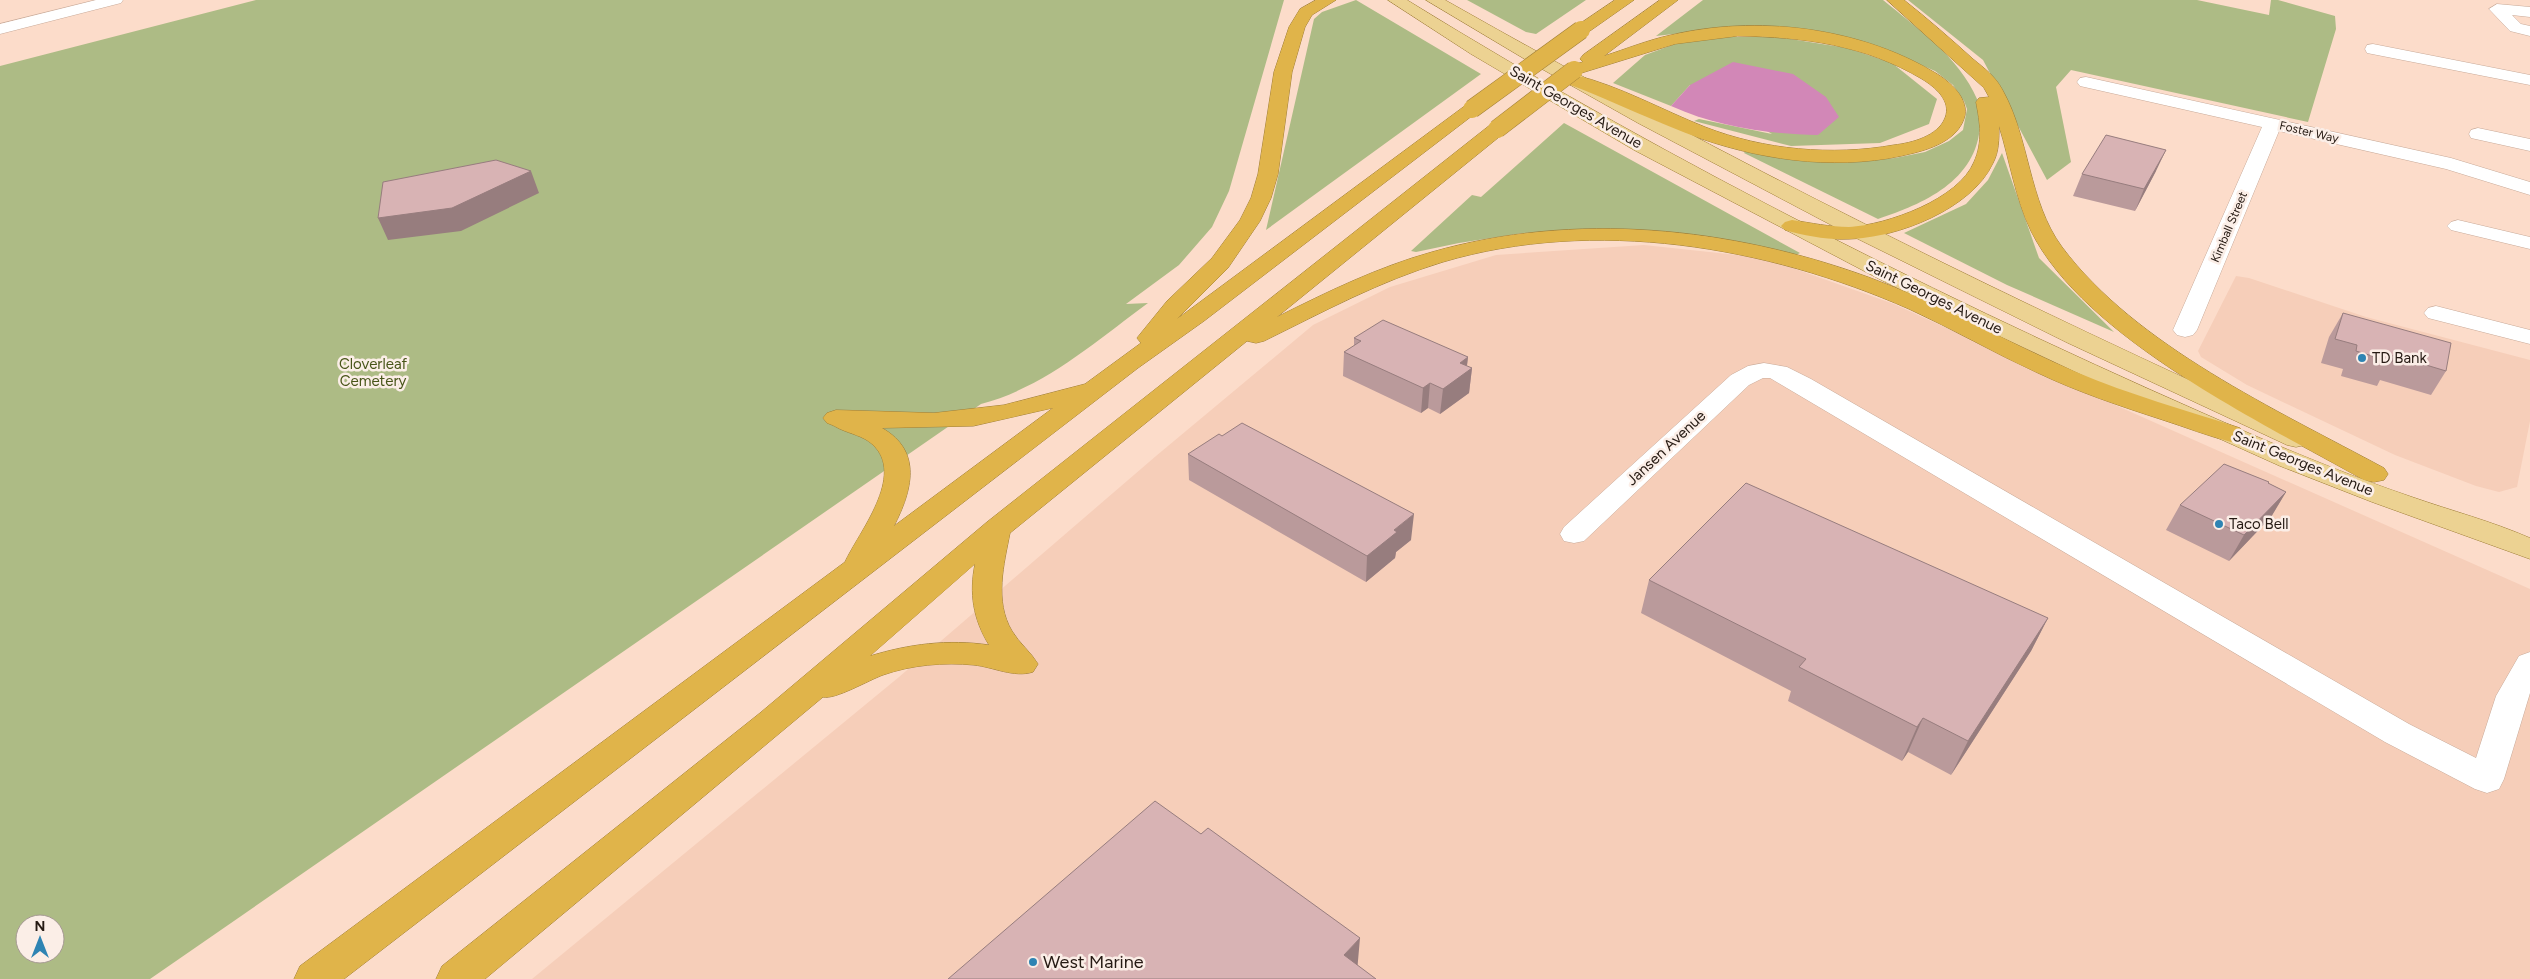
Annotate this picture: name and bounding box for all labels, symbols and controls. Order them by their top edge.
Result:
street label: Saint Georges Avenue [1507,62,1645,152]
street label: Foster Way [2278,118,2341,146]
street label: Kimball Street [2208,189,2250,264]
street label: Saint Georges Avenue [1863,256,2005,338]
place label: TD Bank [2372,349,2427,367]
marker: TD Bank [2356,352,2368,364]
park label: Cloverleaf Cemetery [339,355,408,390]
street label: Jansen Avenue [1623,407,1709,489]
street label: Saint Georges Avenue [2230,427,2376,499]
place label: Taco Bell [2229,515,2288,533]
marker: Taco Bell [2213,518,2225,530]
north arrow [15,914,65,964]
text: N [35,918,45,935]
place label: West Marine [1043,951,1144,973]
marker: West Marine [1027,956,1039,968]

